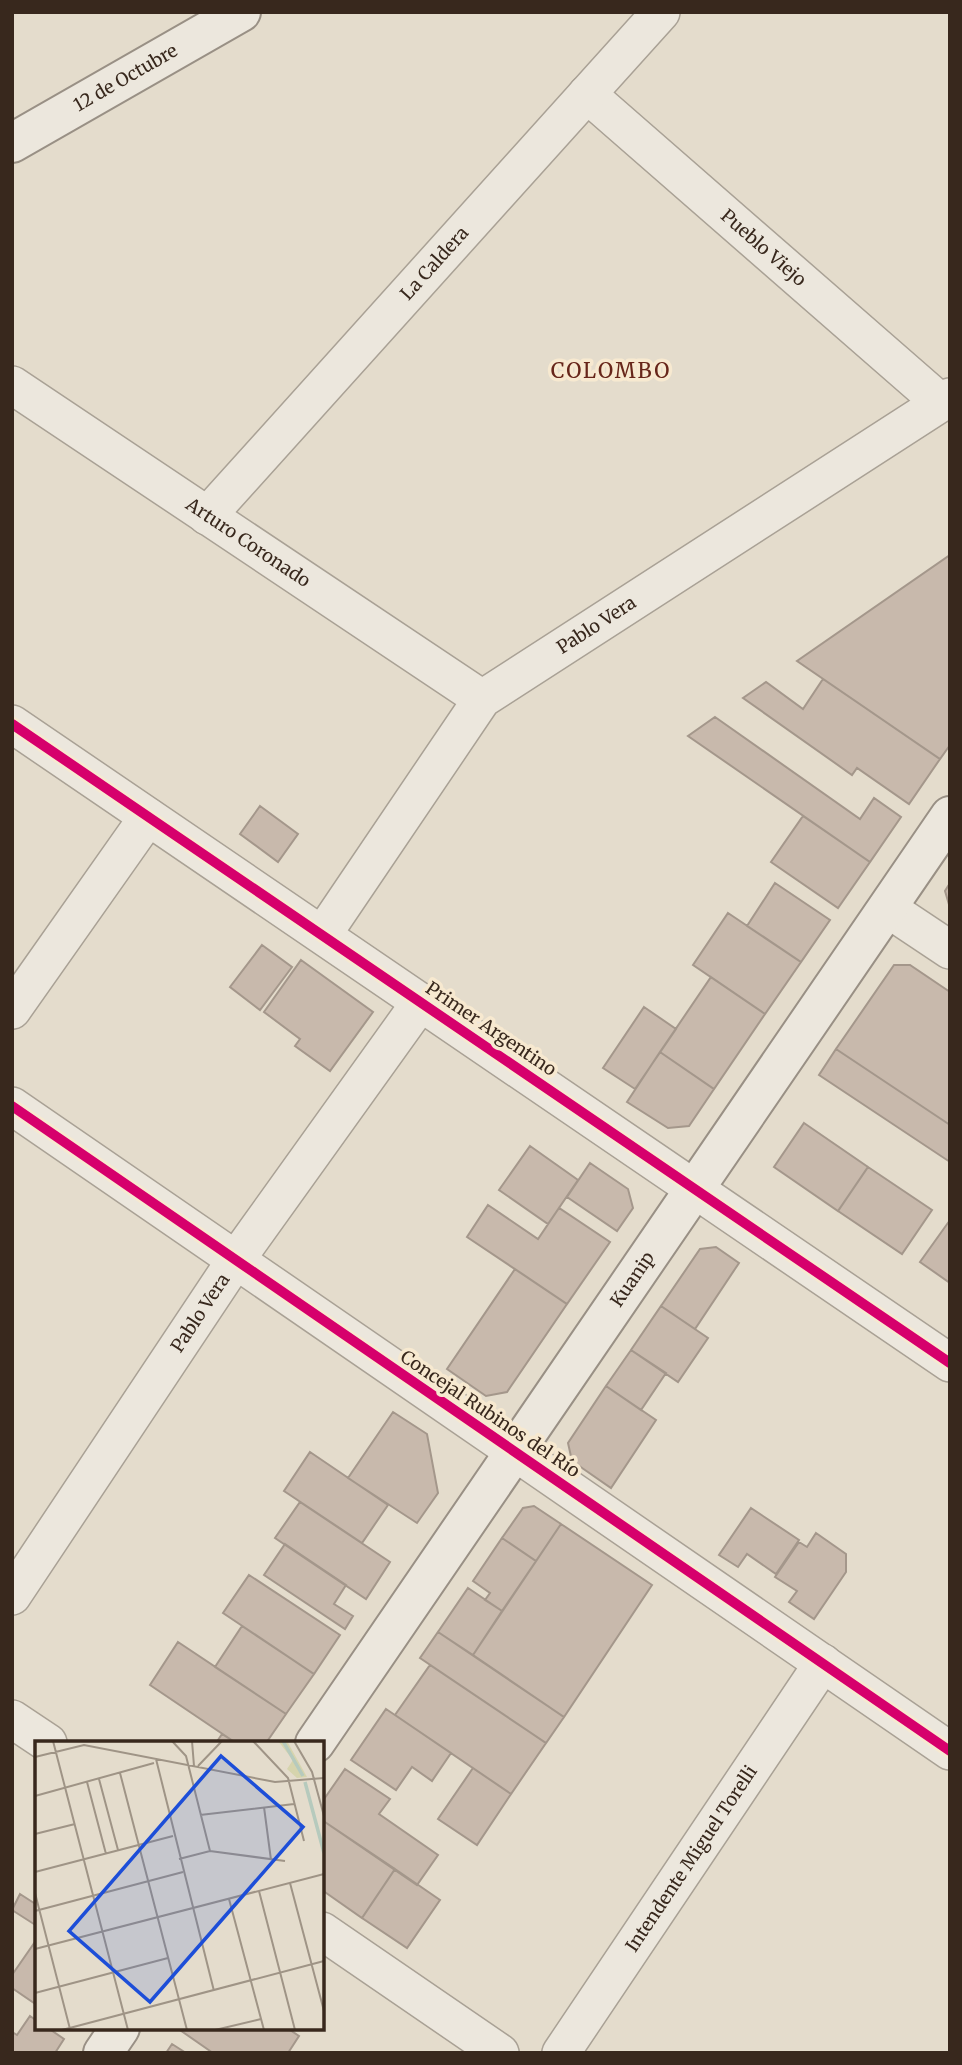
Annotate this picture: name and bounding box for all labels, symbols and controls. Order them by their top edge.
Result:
street label: 12 de Octubre [69,39,182,116]
street label: Pueblo Viejo [716,204,811,291]
street label: La Caldera [395,221,473,304]
district label: COLOMBO [551,357,671,384]
street label: Arturo Coronado [181,492,315,592]
street label: Pablo Vera [552,591,640,659]
street label: Primer Argentino [422,976,561,1081]
street label: Kuanip [605,1247,659,1311]
street label: Pablo Vera [166,1269,235,1356]
street label: Concejal Rubinos del Río [396,1345,584,1482]
inset map [35,1741,324,2030]
street label: Intendente Miguel Torelli [620,1761,762,1956]

